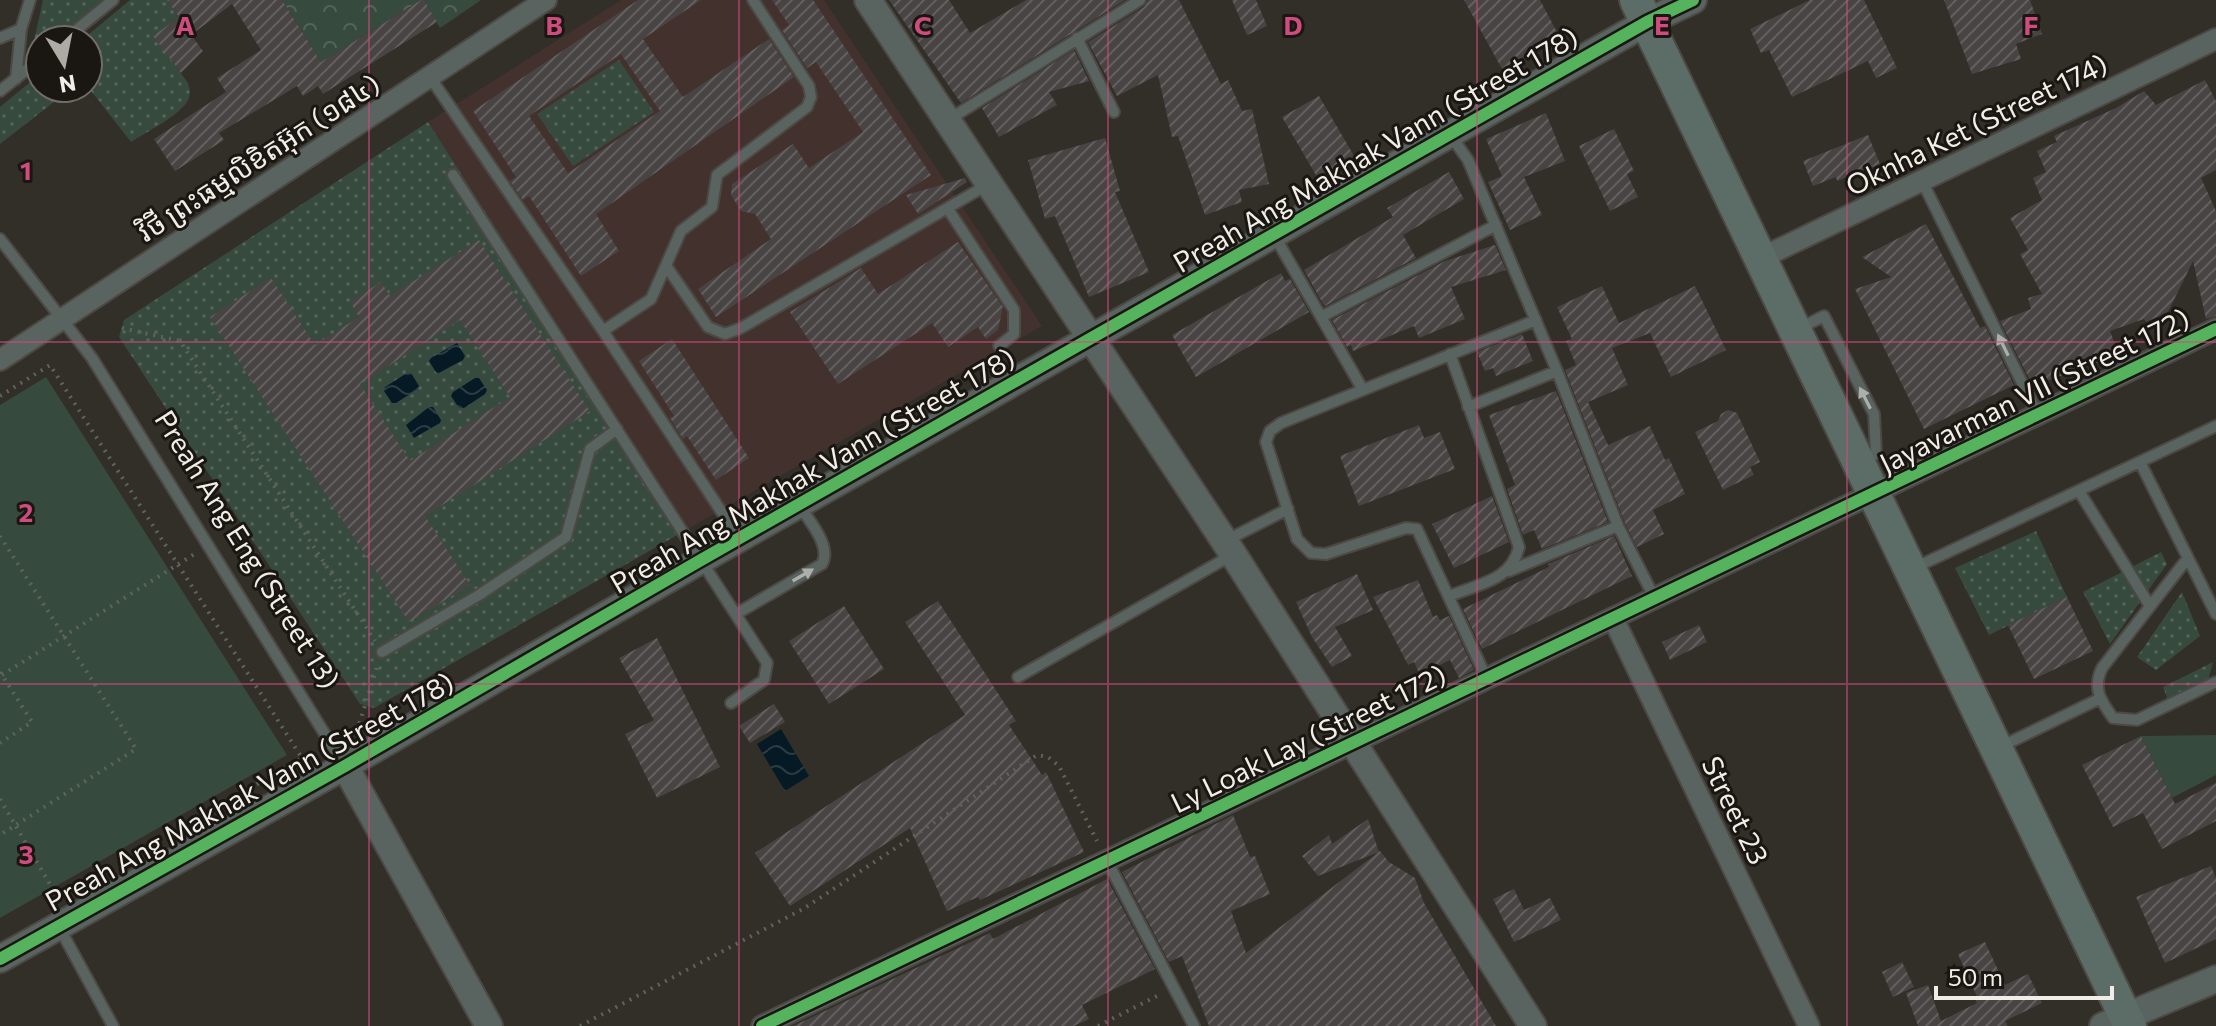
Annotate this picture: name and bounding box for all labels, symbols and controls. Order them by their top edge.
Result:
text: A [176,9,195,40]
text: B [545,9,563,40]
text: C [914,9,932,40]
text: D [1283,9,1303,40]
text: E [1654,9,1670,40]
text: F [2023,9,2039,40]
street label: Preah Ang Makhak Vann (Street 178) [1167,19,1583,279]
north arrow [24,24,104,104]
street label: Oknha Ket (Street 174) [1840,46,2112,202]
street label: វិថី ព្រះធម្មលិខិតអ៊ុក (១៨៤) [131,66,387,250]
text: N [57,69,78,99]
text: 1 [20,154,32,185]
street label: Jayavarman VII (Street 172) [1874,300,2194,480]
one-way arrow [1996,333,2010,357]
street label: Preah Ang Makhak Vann (Street 178) [604,340,1020,600]
one-way arrow [1859,386,1872,409]
street label: Preah Ang Eng (Street 13) [148,404,348,694]
text: 2 [19,496,33,527]
one-way arrow [792,568,814,582]
street label: Ly Loak Lay (Street 172) [1165,657,1451,819]
street label: Preah Ang Makhak Vann (Street 178) [39,664,459,918]
street label: Street 23 [1695,750,1777,870]
text: 3 [18,838,34,869]
scale bar [1936,950,2112,1000]
text: 50 m [1948,962,2003,991]

